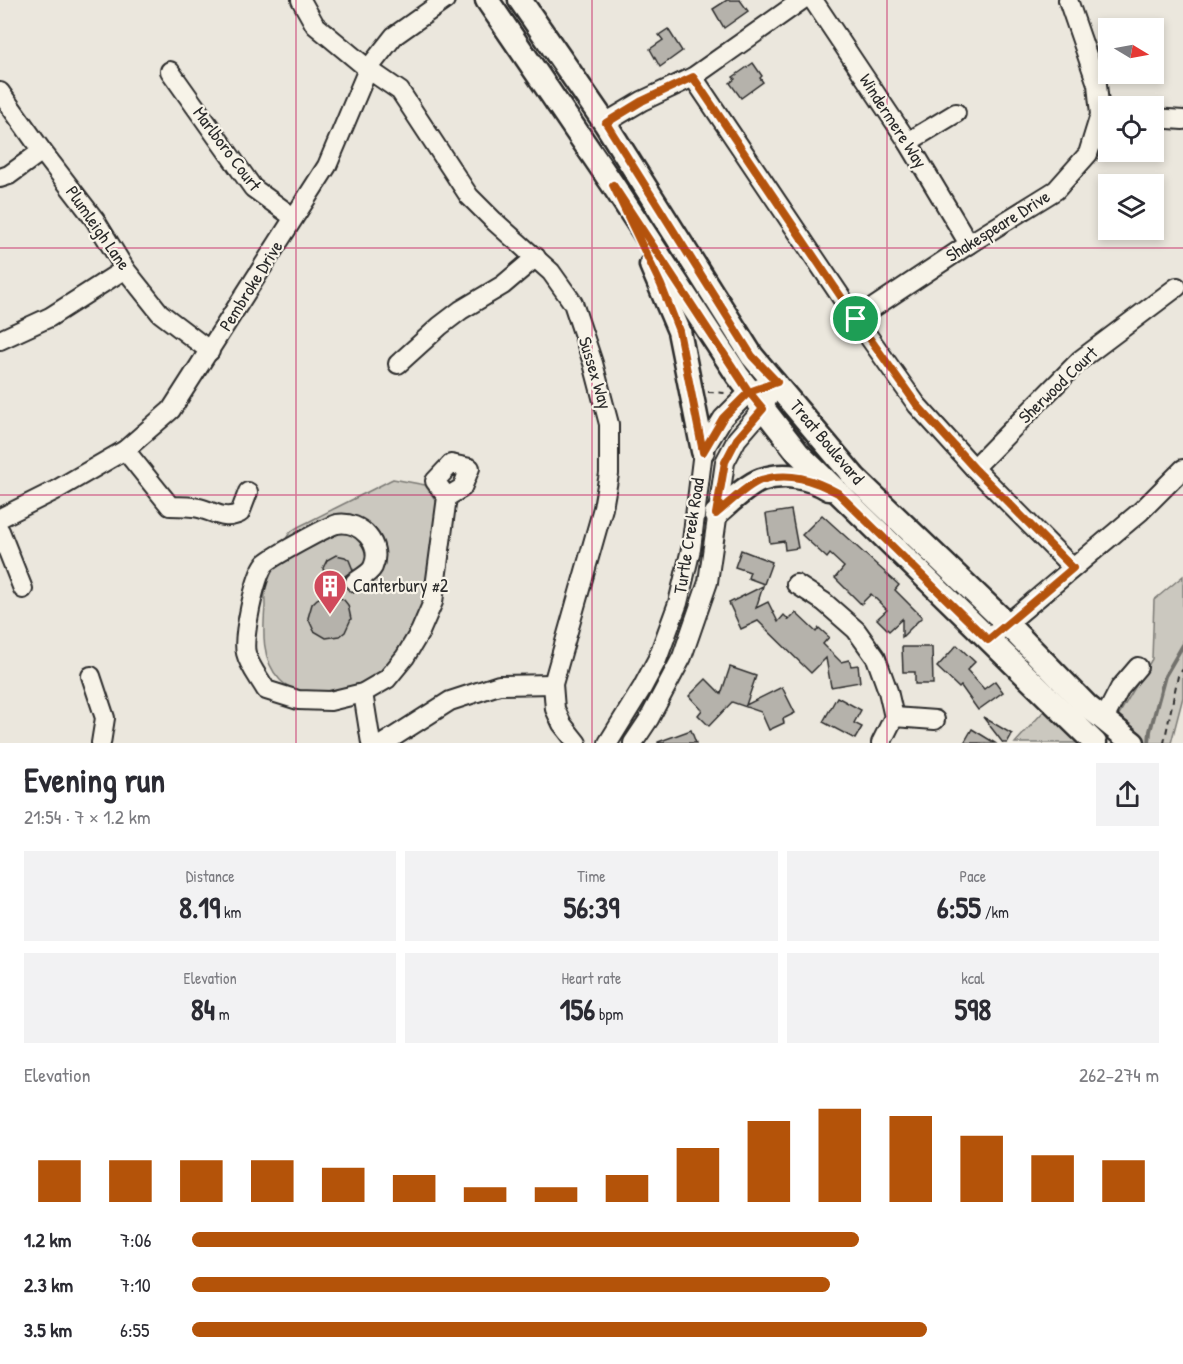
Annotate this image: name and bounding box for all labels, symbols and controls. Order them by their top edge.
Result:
north arrow [1098,18,1164,84]
map controls [1098,18,1164,240]
street label: Windermere Way [854,69,933,173]
button: locate [1098,96,1164,162]
street label: Marlboro Court [187,101,268,197]
button: layers [1098,174,1164,240]
street label: Plumleigh Lane [60,181,137,275]
street label: Shakespeare Drive [941,184,1055,268]
street label: Pembroke Drive [213,236,288,336]
pin [830,293,881,344]
icon: arrive [839,302,872,335]
street label: Sussex Way [573,334,618,412]
street label: Sherwood Court [1013,340,1103,429]
street label: Treat Boulevard [784,394,870,489]
street label: Turtle Creek Road [667,476,710,596]
building icon: Canterbury #2 [312,568,348,615]
place label: Canterbury #2 [353,573,449,598]
text: Evening run [24,758,165,802]
button: share [1096,763,1159,826]
text: 21:54 · 7 × 1.2 km [24,803,151,830]
text: Distance [186,865,235,887]
text: Time [577,865,606,887]
text: Pace [960,865,986,887]
text: 8.19 [179,887,220,927]
text: 56:39 [563,887,620,927]
text: 6:55 [937,887,981,927]
text: km [220,901,241,923]
text: /km [981,901,1009,923]
text: Elevation [184,967,237,989]
text: Heart rate [562,967,621,989]
text: kcal [961,967,985,989]
text: 84 [191,989,215,1029]
text: 156 [560,989,595,1029]
text: 598 [954,989,991,1029]
text: m [215,1003,230,1025]
text: bpm [595,1003,623,1025]
text: Elevation [24,1061,90,1088]
text: 262–274 m [1079,1061,1159,1088]
text: 1.2 km [24,1226,71,1253]
text: 7:06 [120,1226,151,1253]
text: 2.3 km [24,1271,73,1298]
text: 7:10 [120,1271,151,1298]
text: 3.5 km [24,1316,72,1343]
text: 6:55 [120,1316,150,1343]

